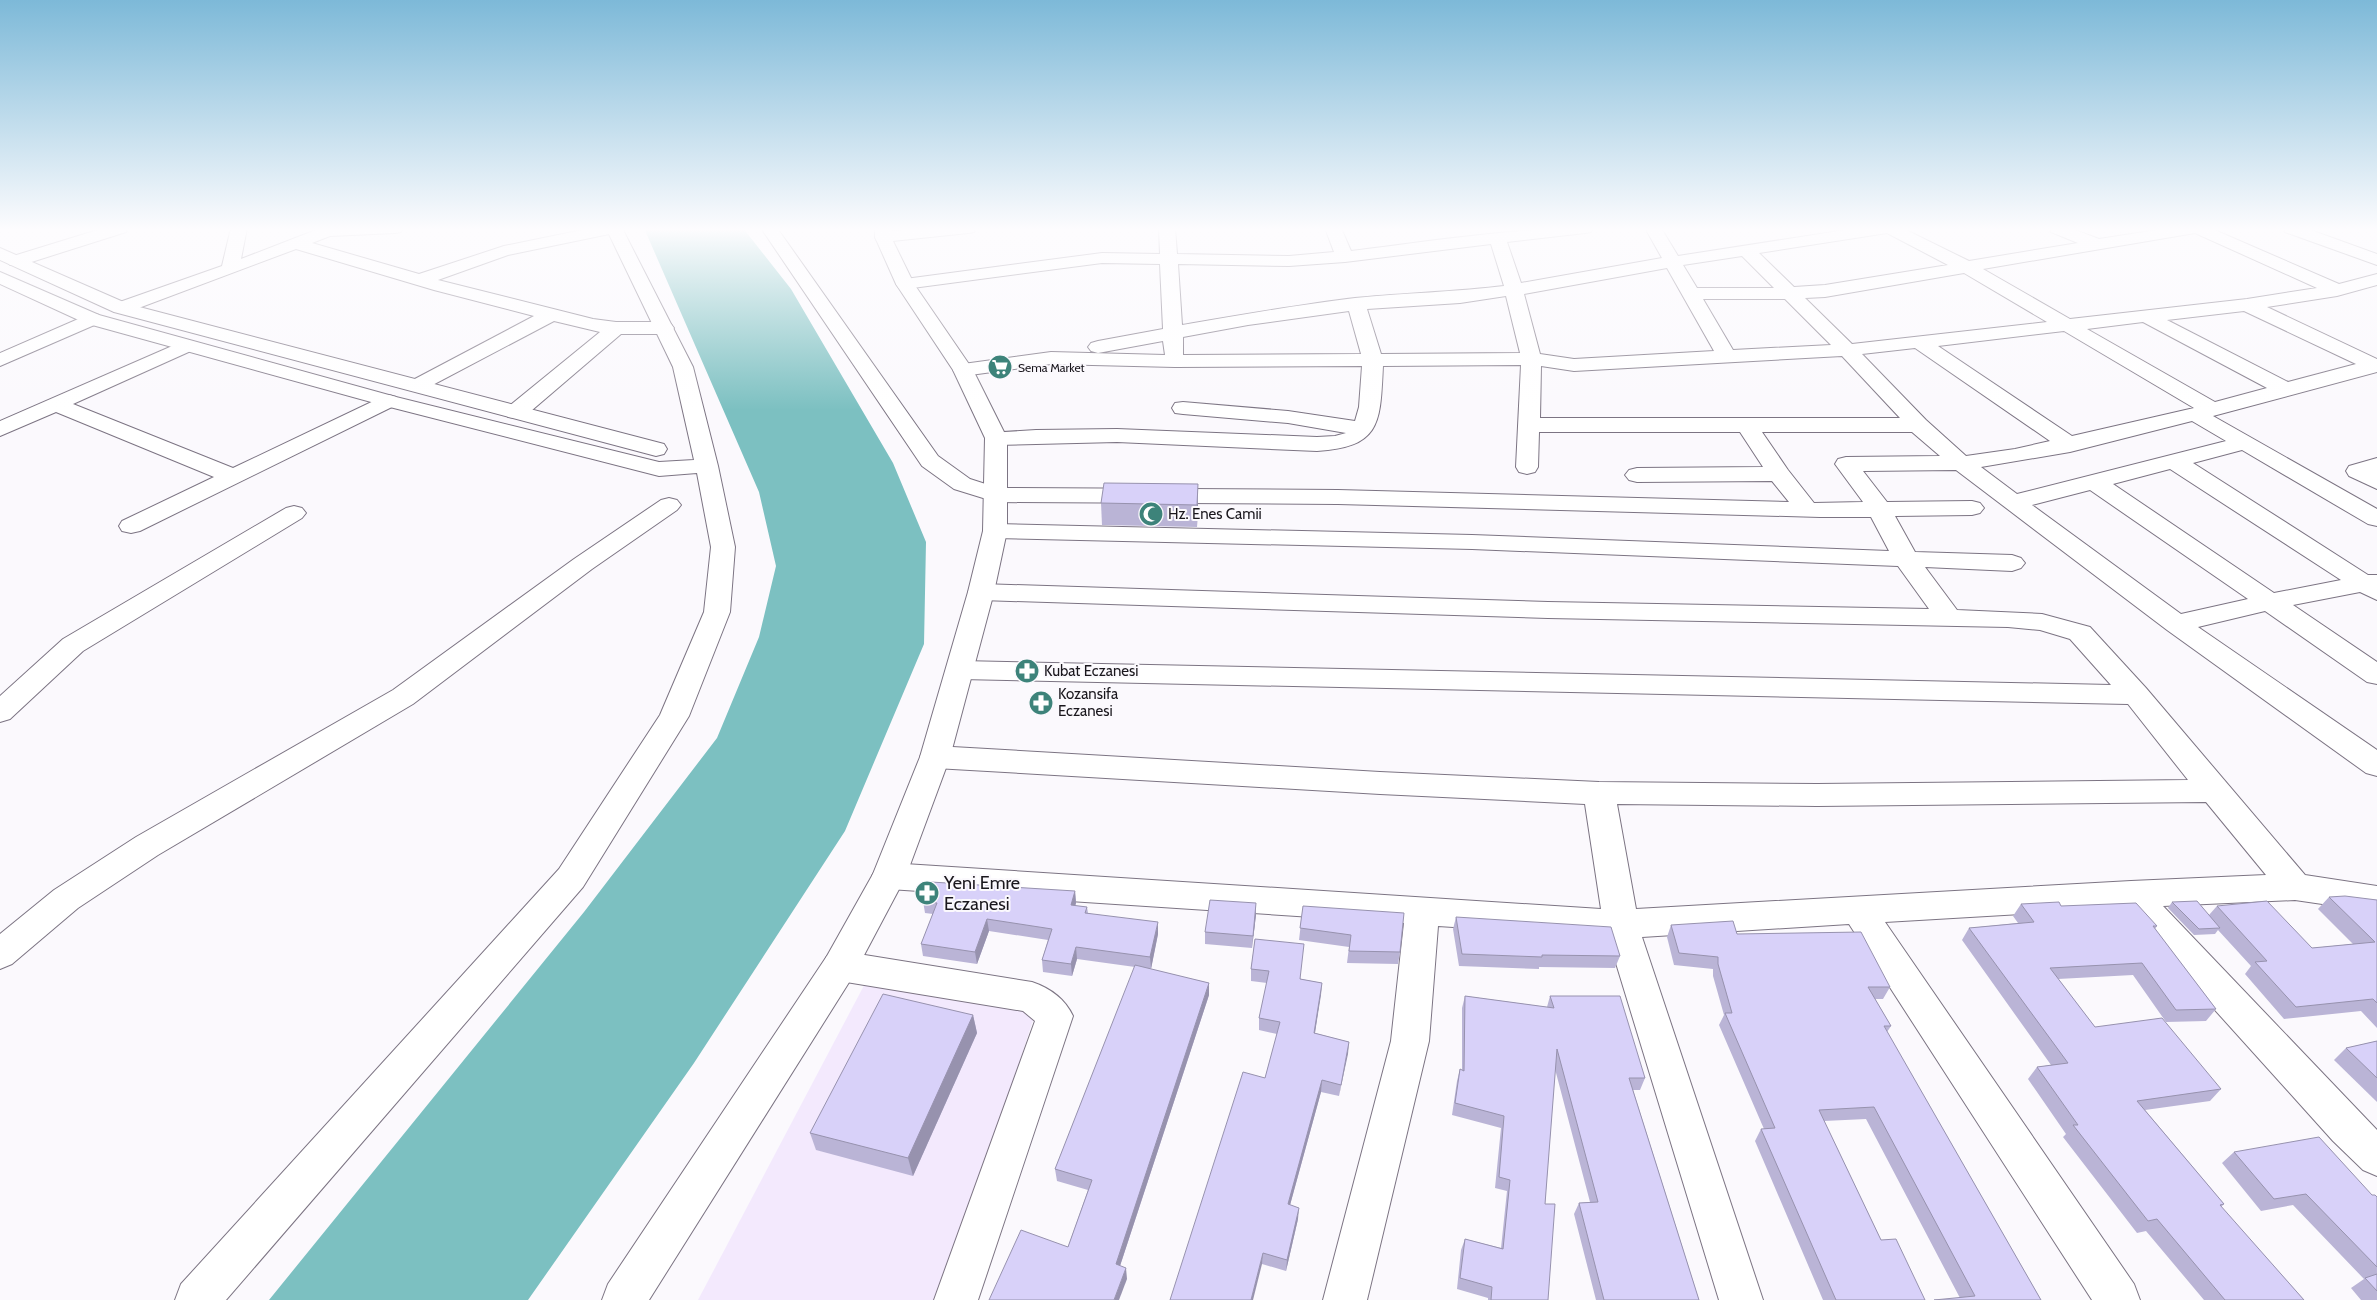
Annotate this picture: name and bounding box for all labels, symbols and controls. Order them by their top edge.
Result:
supermarket icon: Sema Market [987,354,1013,380]
place label: Sema Market [1018,360,1085,375]
mosque icon: Hz. Enes Camii [1138,501,1164,527]
place label: Hz. Enes Camii [1168,505,1262,523]
pharmacy icon: Kubat Eczanesi [1014,658,1040,684]
place label: Kubat Eczanesi [1044,662,1138,680]
place label: Kozansifa Eczanesi [1058,685,1119,720]
pharmacy icon: Kozansifa Eczanesi [1028,690,1054,716]
place label: Yeni Emre Eczanesi [943,872,1020,915]
pharmacy icon: Yeni Emre Eczanesi [914,880,940,906]

